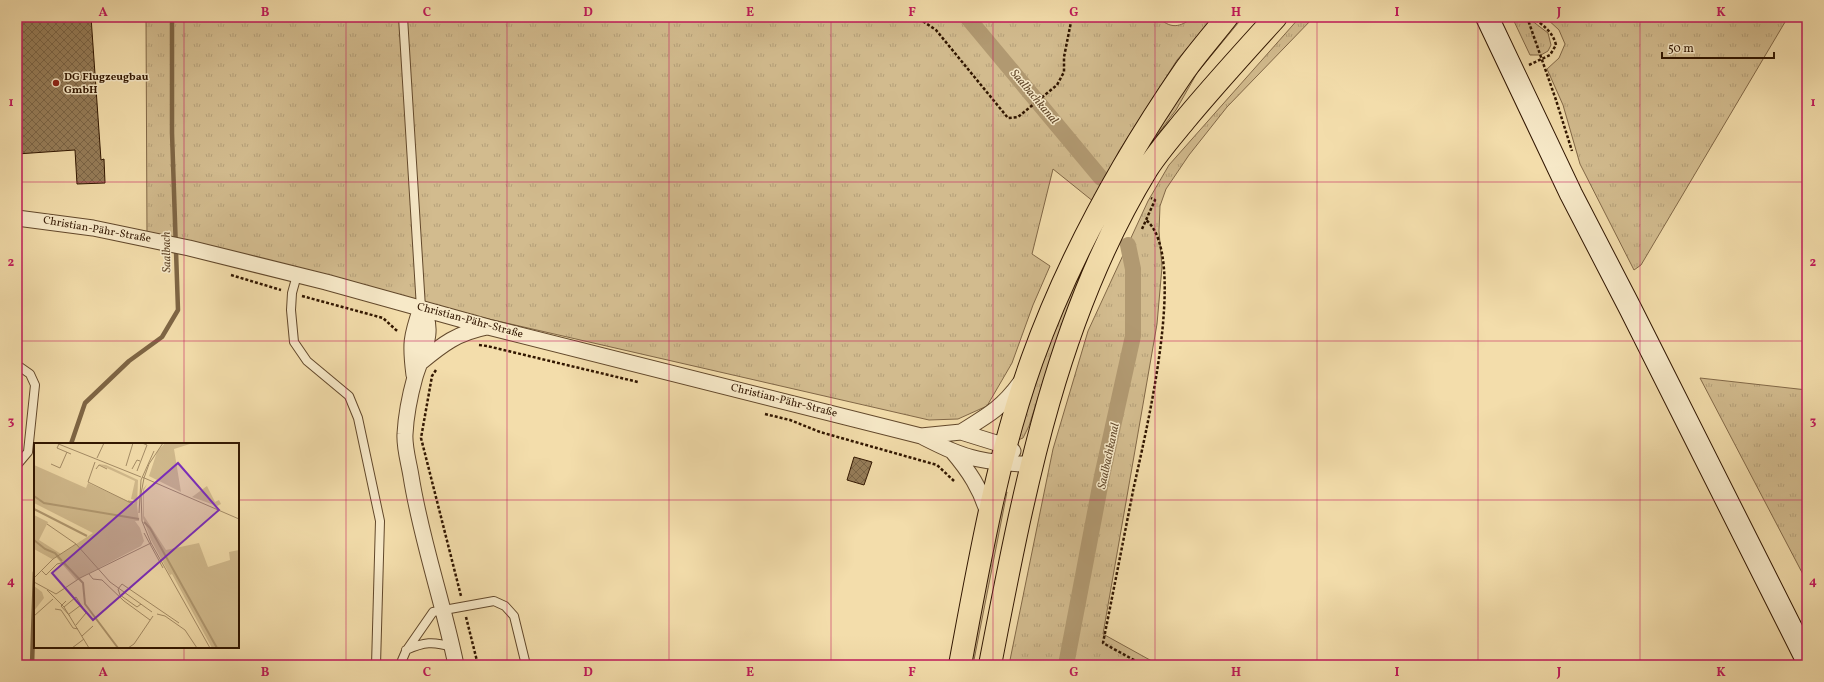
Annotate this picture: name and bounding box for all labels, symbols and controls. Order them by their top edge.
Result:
text: A [98,4,108,22]
text: B [261,4,270,22]
text: C [423,4,431,22]
text: D [583,4,593,22]
text: E [746,4,754,22]
text: F [908,4,916,22]
text: G [1069,4,1079,22]
text: H [1231,4,1241,22]
text: I [1395,4,1400,22]
text: J [1556,4,1562,22]
text: K [1716,4,1726,22]
scale bar [1662,34,1774,60]
text: 50 m [1668,41,1694,57]
water label: Saalbachkanal [1006,66,1062,128]
place label: DG Flugzeugbau GmbH [64,70,149,98]
marker: DG Flugzeugbau GmbH [51,78,61,88]
text: 1 [8,94,14,112]
text: 1 [1810,94,1816,112]
street label: Christian-Pähr-Straße [42,213,152,247]
water label: Saalbach [159,231,175,273]
text: 2 [8,254,15,272]
text: 2 [1810,254,1817,272]
street label: Christian-Pähr-Straße [415,300,525,342]
street label: Christian-Pähr-Straße [729,380,839,422]
text: 3 [8,413,15,431]
text: 3 [1810,413,1817,431]
water label: Saalbachkanal [1094,421,1124,491]
inset map [34,443,239,648]
text: 4 [7,573,15,591]
text: 4 [1809,573,1817,591]
text: A [98,664,108,682]
text: B [261,664,270,682]
text: C [423,664,431,682]
text: D [583,664,593,682]
text: E [746,664,754,682]
text: F [908,664,916,682]
text: G [1069,664,1079,682]
text: H [1231,664,1241,682]
text: I [1395,664,1400,682]
text: J [1556,664,1562,682]
text: K [1716,664,1726,682]

